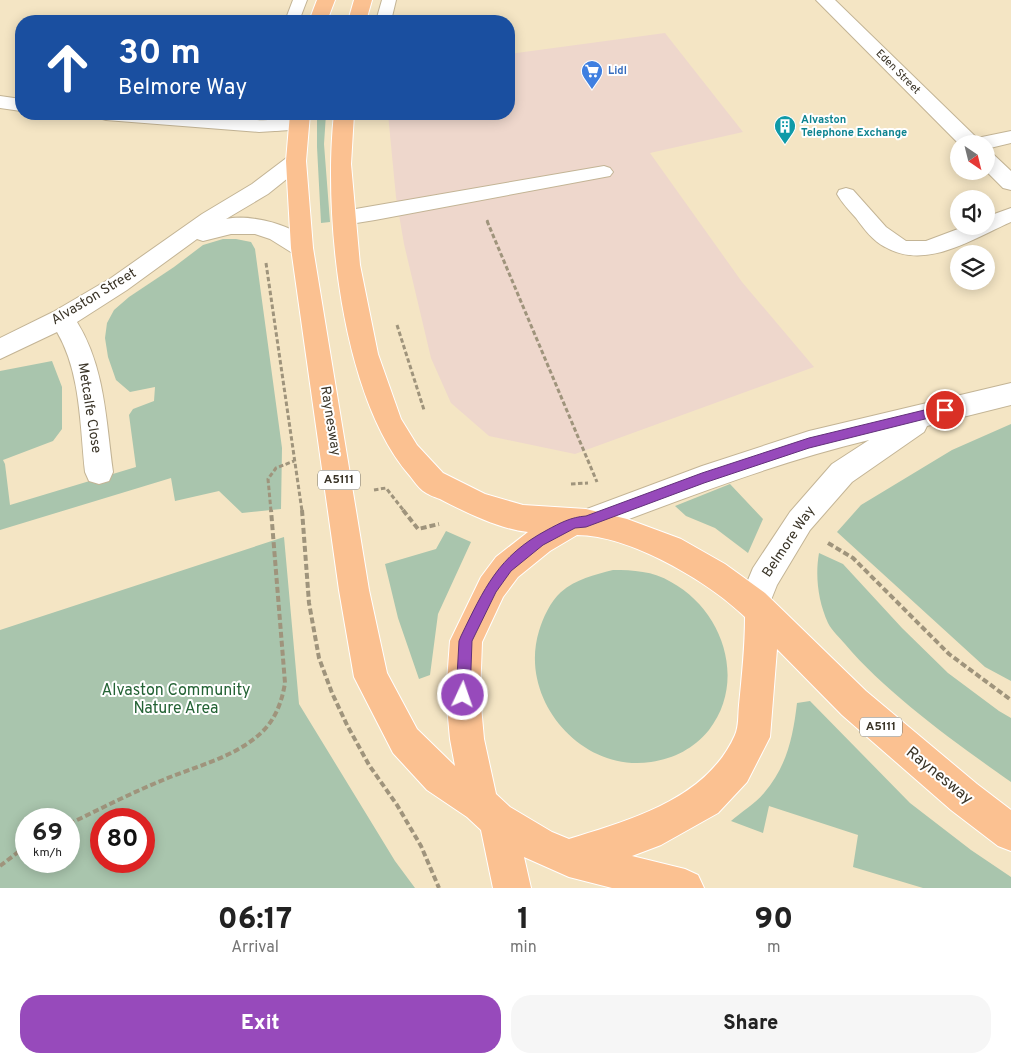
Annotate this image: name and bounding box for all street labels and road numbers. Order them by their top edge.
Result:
street label: Eden Street [873,47,923,97]
street label: Alvaston Street [48,265,140,329]
street label: Metcalfe Close [73,362,105,454]
street label: Raynesway [316,385,344,457]
road number: A5111 [318,470,360,490]
street label: Belmore Way [759,503,819,581]
road number: A5111 [860,718,902,736]
street label: Raynesway [901,743,977,809]

